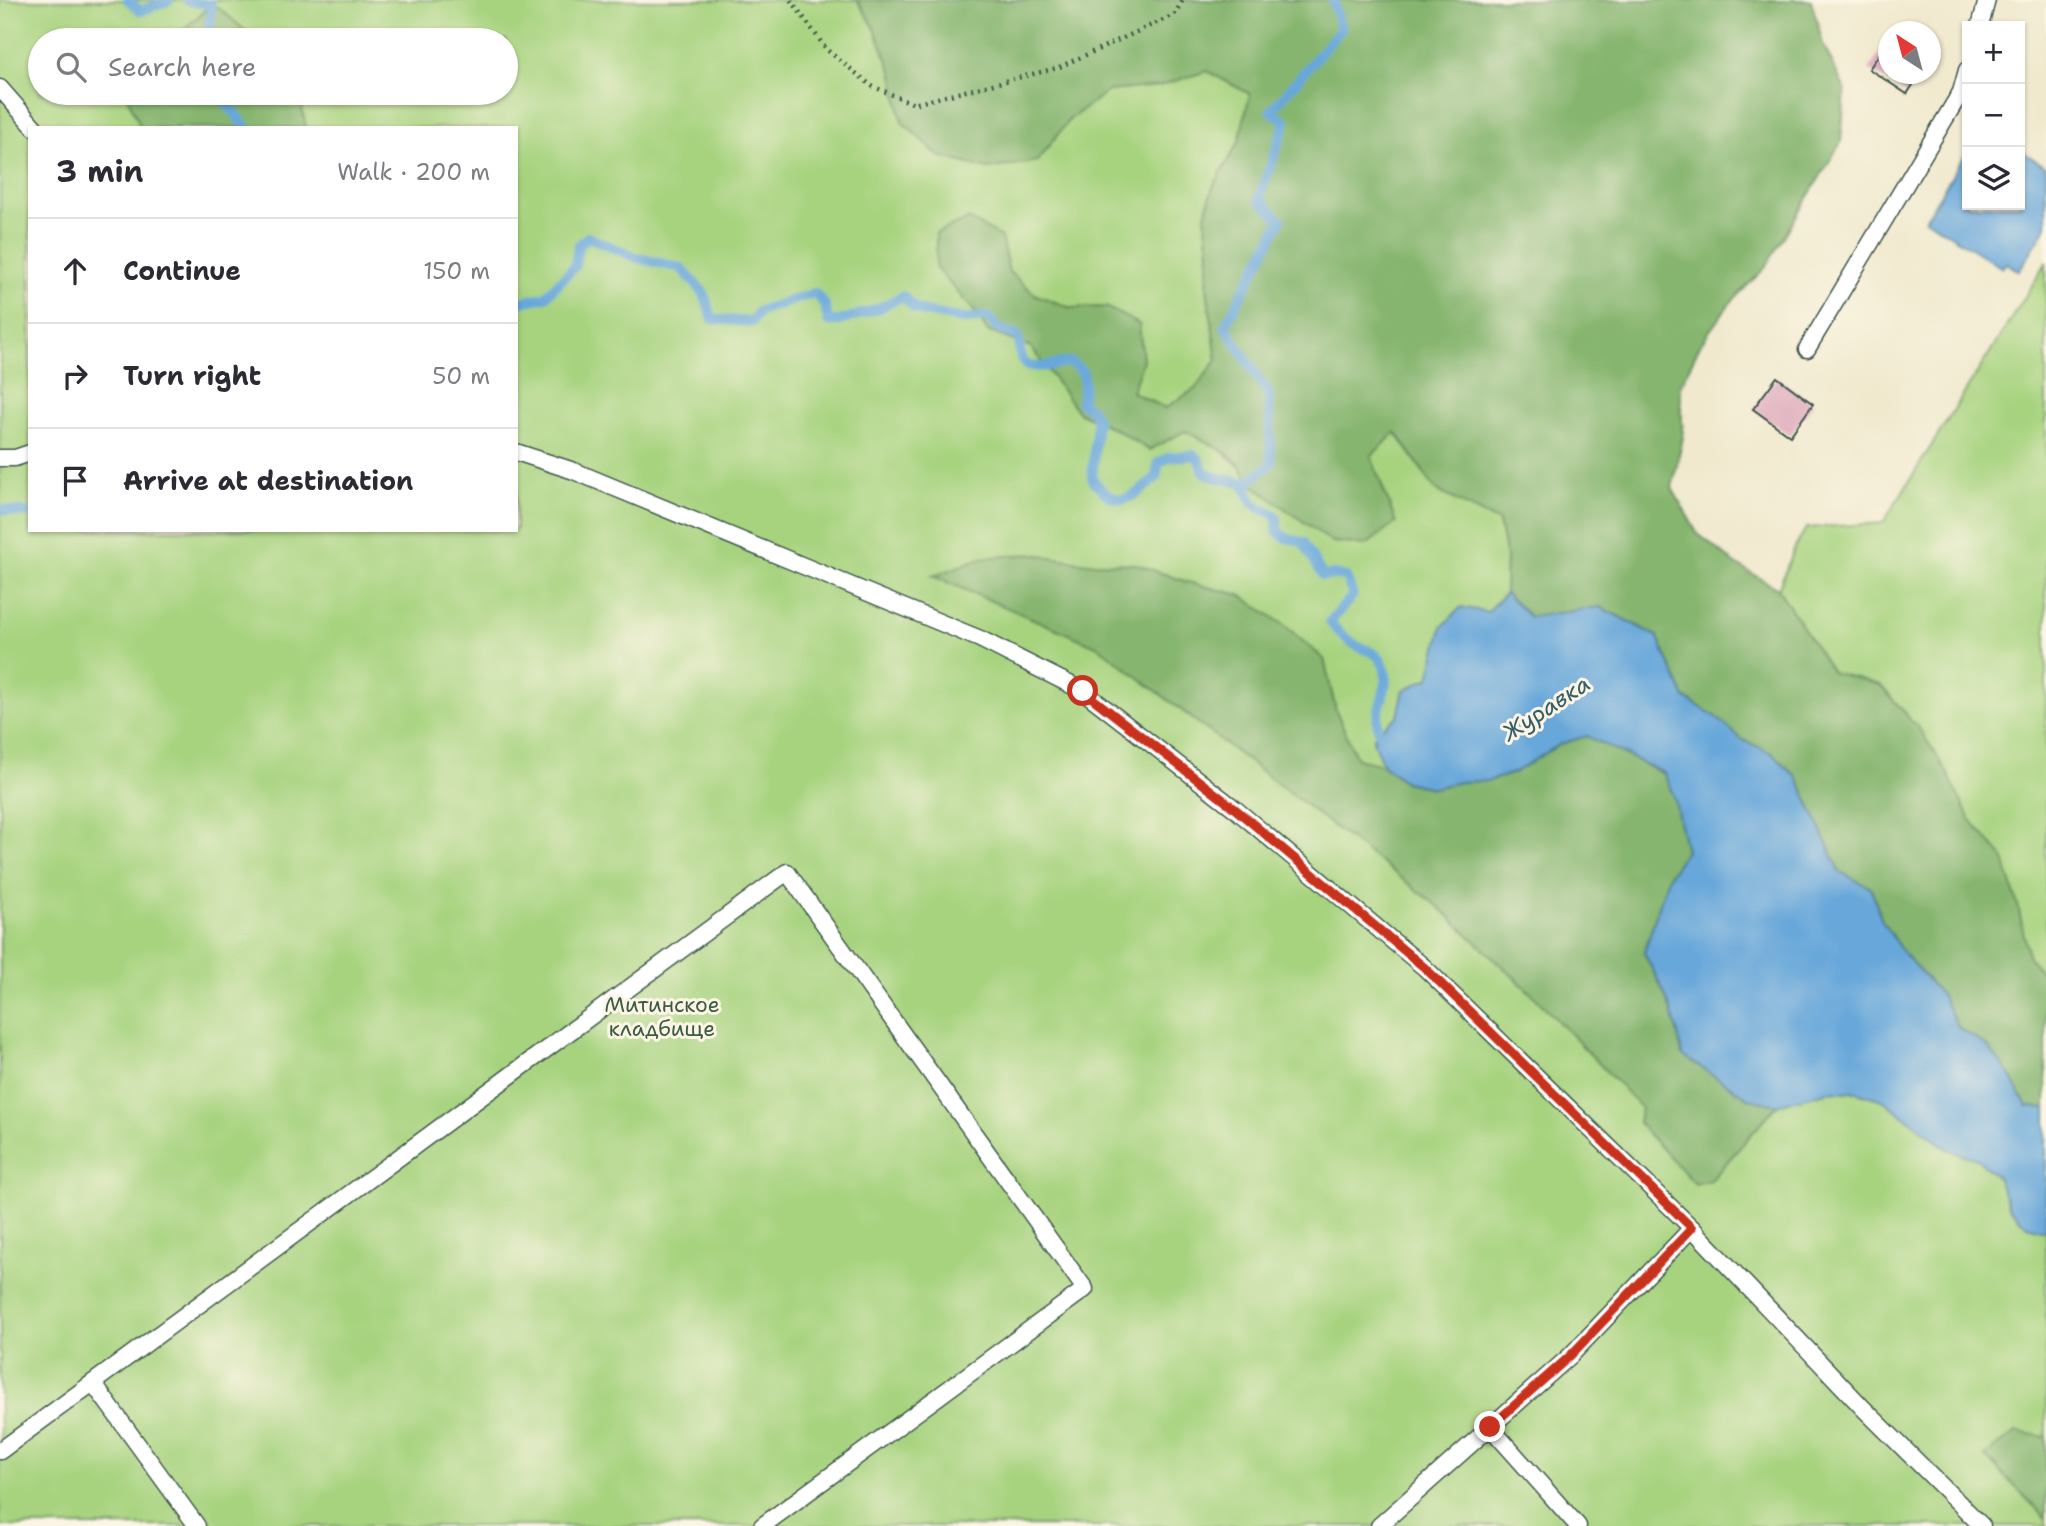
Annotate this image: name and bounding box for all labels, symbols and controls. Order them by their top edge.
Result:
north arrow [1878,21,1941,84]
map controls [1962,21,2025,210]
button: + [1962,21,2025,84]
search box [28,28,518,105]
icon: search [52,48,90,86]
text: Search here [108,49,257,84]
button: − [1962,84,2025,147]
button: layers [1962,147,2025,210]
text: 3 min [56,151,143,192]
text: Walk · 200 m [337,157,490,187]
icon: ahead [56,252,94,290]
text: Continue [123,253,241,288]
text: 150 m [423,256,490,286]
icon: right [56,357,94,395]
text: Turn right [123,358,261,393]
text: 50 m [432,361,490,391]
icon: arrive [56,462,94,500]
text: Arrive at destination [123,463,413,498]
water label: Журавка [1495,668,1596,748]
route start [1067,675,1098,706]
park label: Митинское кладбище [604,991,720,1043]
route end [1474,1411,1505,1442]

